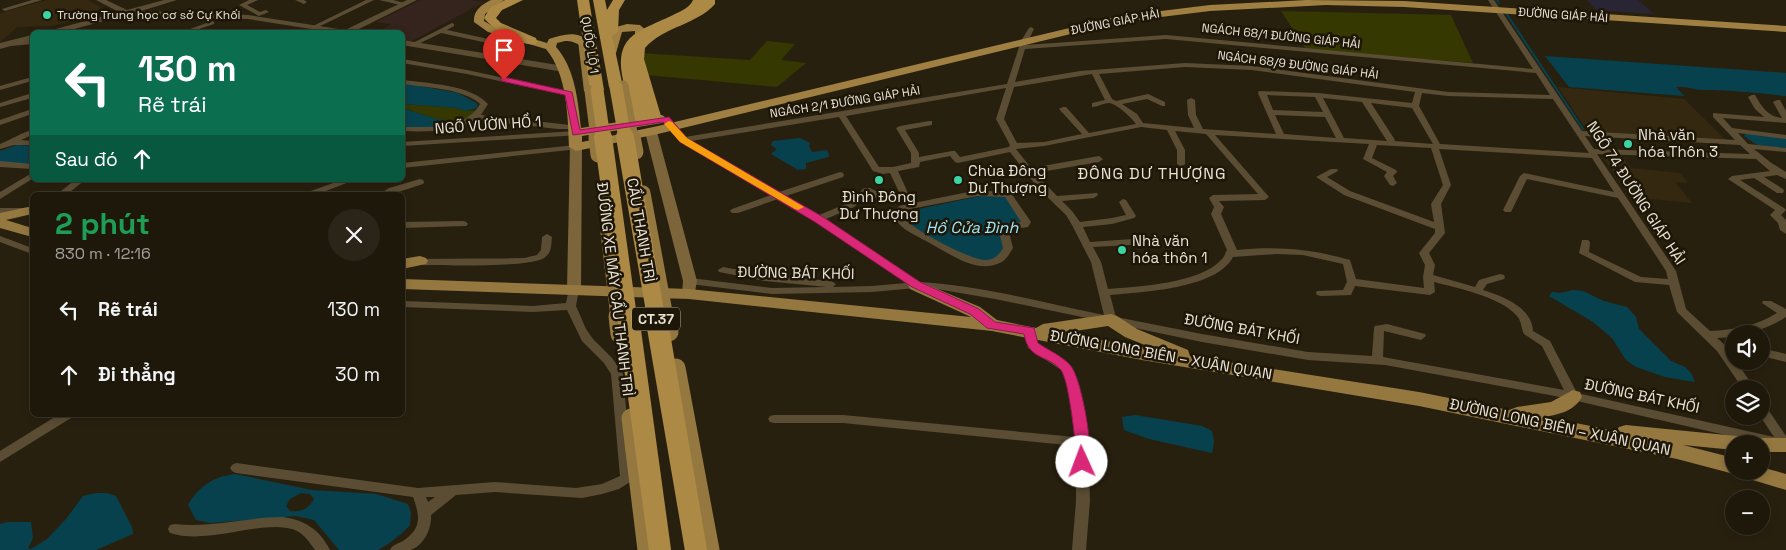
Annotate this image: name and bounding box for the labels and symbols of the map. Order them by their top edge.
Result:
street label: ĐƯỜNG GIÁP HẢI [1517,4,1609,26]
street label: ĐƯỜNG GIÁP HẢI [1069,6,1161,38]
place label: Trường Trung học cơ sở Cự Khối [57,7,241,23]
marker: Trường Trung học cơ sở Cự Khối [41,9,53,21]
street label: QUỐC LỘ 1 [578,15,602,75]
street label: NGÁCH 68/1 ĐƯỜNG GIÁP HẢI [1201,20,1361,52]
pin [483,29,525,80]
street label: NGÁCH 68/9 ĐƯỜNG GIÁP HẢI [1217,47,1379,83]
street label: NGÁCH 2/1 ĐƯỜNG GIÁP HẢI [769,82,921,122]
street label: NGÕ VƯỜN HỒ 1 [434,110,542,138]
street label: NGÕ 74 ĐƯỜNG GIÁP HẢI [1583,117,1690,268]
place label: Nhà văn hóa Thôn 3 [1638,125,1718,161]
marker: Nhà văn hóa Thôn 3 [1622,138,1634,150]
place label: Chùa Đông Dư Thượng [968,161,1047,197]
district label: ĐÔNG DƯ THƯỢNG [1077,163,1227,184]
marker: Đình Đông Dư Thượng [873,174,885,186]
marker: Chùa Đông Dư Thượng [952,174,964,186]
street label: CẦU THANH TRÌ [623,176,661,284]
street label: ĐƯỜNG XE MÁY CẦU THANH TRÌ [593,181,639,397]
place label: Đình Đông Dư Thượng [839,187,919,223]
water label: Hồ Cửa Đình [926,217,1019,238]
place label: Nhà văn hóa thôn 1 [1132,231,1208,267]
marker: Nhà văn hóa thôn 1 [1116,244,1128,256]
street label: ĐƯỜNG BÁT KHỐI [737,261,855,283]
road number: CT.37 [632,308,680,330]
street label: ĐƯỜNG BÁT KHỐI [1183,308,1302,348]
street label: ĐƯỜNG LONG BIÊN – XUÂN QUAN [1048,326,1274,383]
street label: ĐƯỜNG BÁT KHỐI [1583,373,1702,417]
street label: ĐƯỜNG LONG BIÊN – XUÂN QUAN [1448,394,1672,459]
position arrow [1055,435,1107,487]

